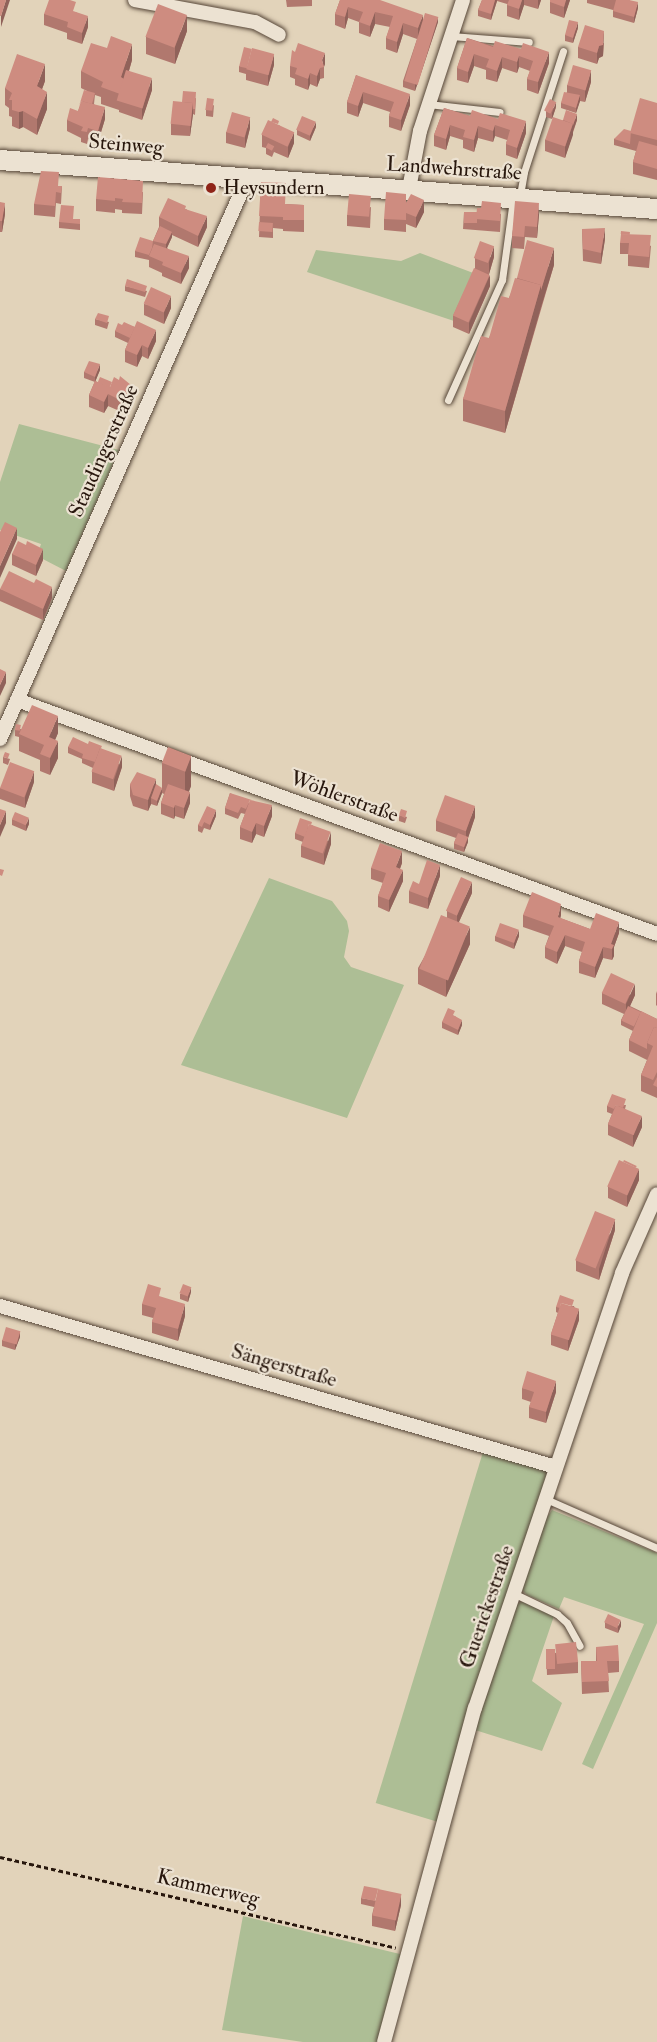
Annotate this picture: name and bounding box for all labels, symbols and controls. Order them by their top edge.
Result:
street label: Steinweg [87,129,165,161]
street label: Landwehrstraße [385,152,523,186]
place label: Heysundern [223,175,325,201]
marker: Heysundern [204,181,218,195]
street label: Staudingerstraße [64,381,144,521]
street label: Wöhlerstraße [286,766,402,828]
street label: Sängerstraße [228,1339,340,1393]
street label: Guerickestraße [454,1542,520,1672]
street label: Kammerweg [154,1864,262,1912]

